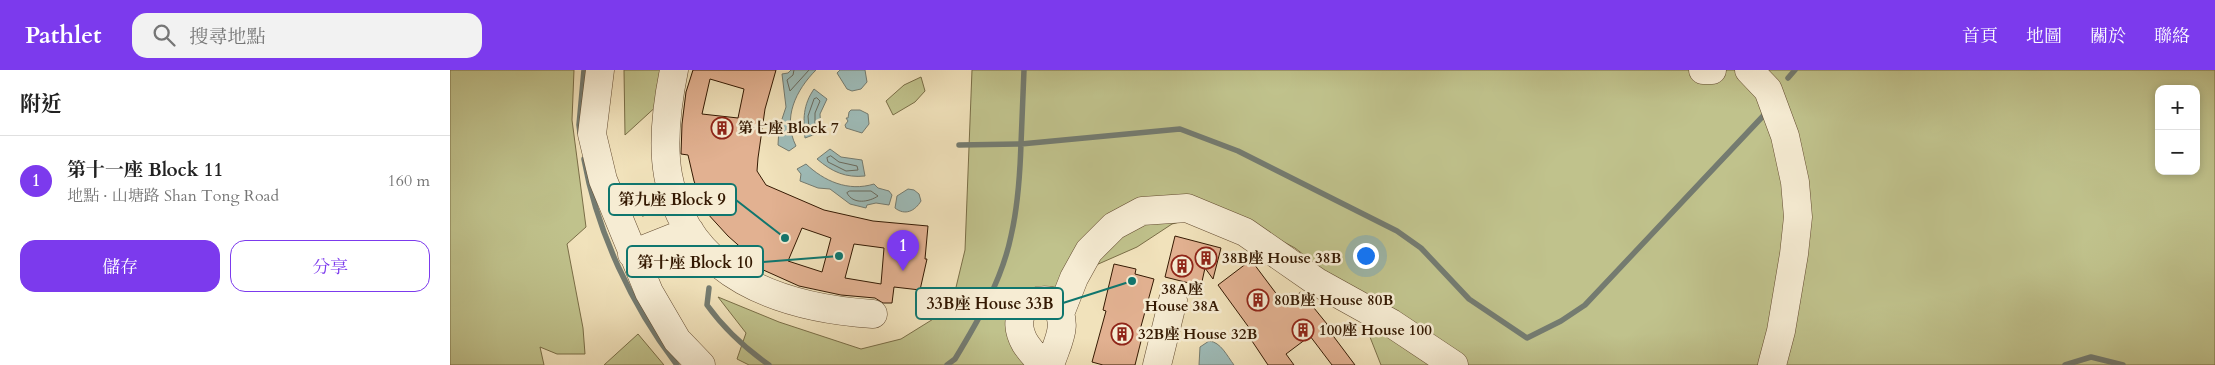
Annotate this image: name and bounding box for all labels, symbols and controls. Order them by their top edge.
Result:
search box [132,13,482,58]
text: Pathlet [25,19,102,52]
icon: search [150,21,178,49]
text: 搜尋地點 [190,24,266,50]
text: 首頁 [1962,24,1998,49]
text: 地圖 [2026,24,2062,49]
text: 關於 [2090,24,2126,49]
text: 聯絡 [2154,24,2190,49]
map controls [2155,85,2200,175]
button: + [2155,85,2200,130]
text: 附近 [20,90,62,119]
building icon: 第七座 Block 7 [710,116,734,140]
place label: 第七座 Block 7 [738,118,839,138]
button: − [2155,130,2200,175]
text: 第十一座 Block 11 [67,157,223,183]
text: 1 [32,170,40,192]
text: 160 m [388,170,430,192]
callout: 第九座 Block 9 [609,184,736,215]
text: 地點 · 山塘路 Shan Tong Road [67,185,279,207]
text: 第九座 Block 9 [618,189,726,211]
pin: 1 [887,230,919,271]
button: 儲存 [20,240,220,292]
button: 分享 [230,240,430,292]
your location [1353,243,1379,269]
callout: 第十座 Block 10 [627,246,763,277]
building icon: 38B座 House 38B [1194,246,1218,270]
place label: 38B座 House 38B [1222,248,1341,268]
text: 第十座 Block 10 [637,252,753,274]
building icon: 38A座 House 38A [1170,254,1194,278]
place label: 38A座 House 38A [1145,279,1220,316]
callout: 33B座 House 33B [916,288,1063,319]
building icon: 80B座 House 80B [1246,288,1270,312]
place label: 80B座 House 80B [1274,290,1393,310]
text: 33B座 House 33B [926,293,1054,315]
building icon: 100座 House 100 [1291,318,1315,342]
place label: 100座 House 100 [1319,320,1432,340]
building icon: 32B座 House 32B [1110,322,1134,346]
place label: 32B座 House 32B [1138,324,1257,344]

